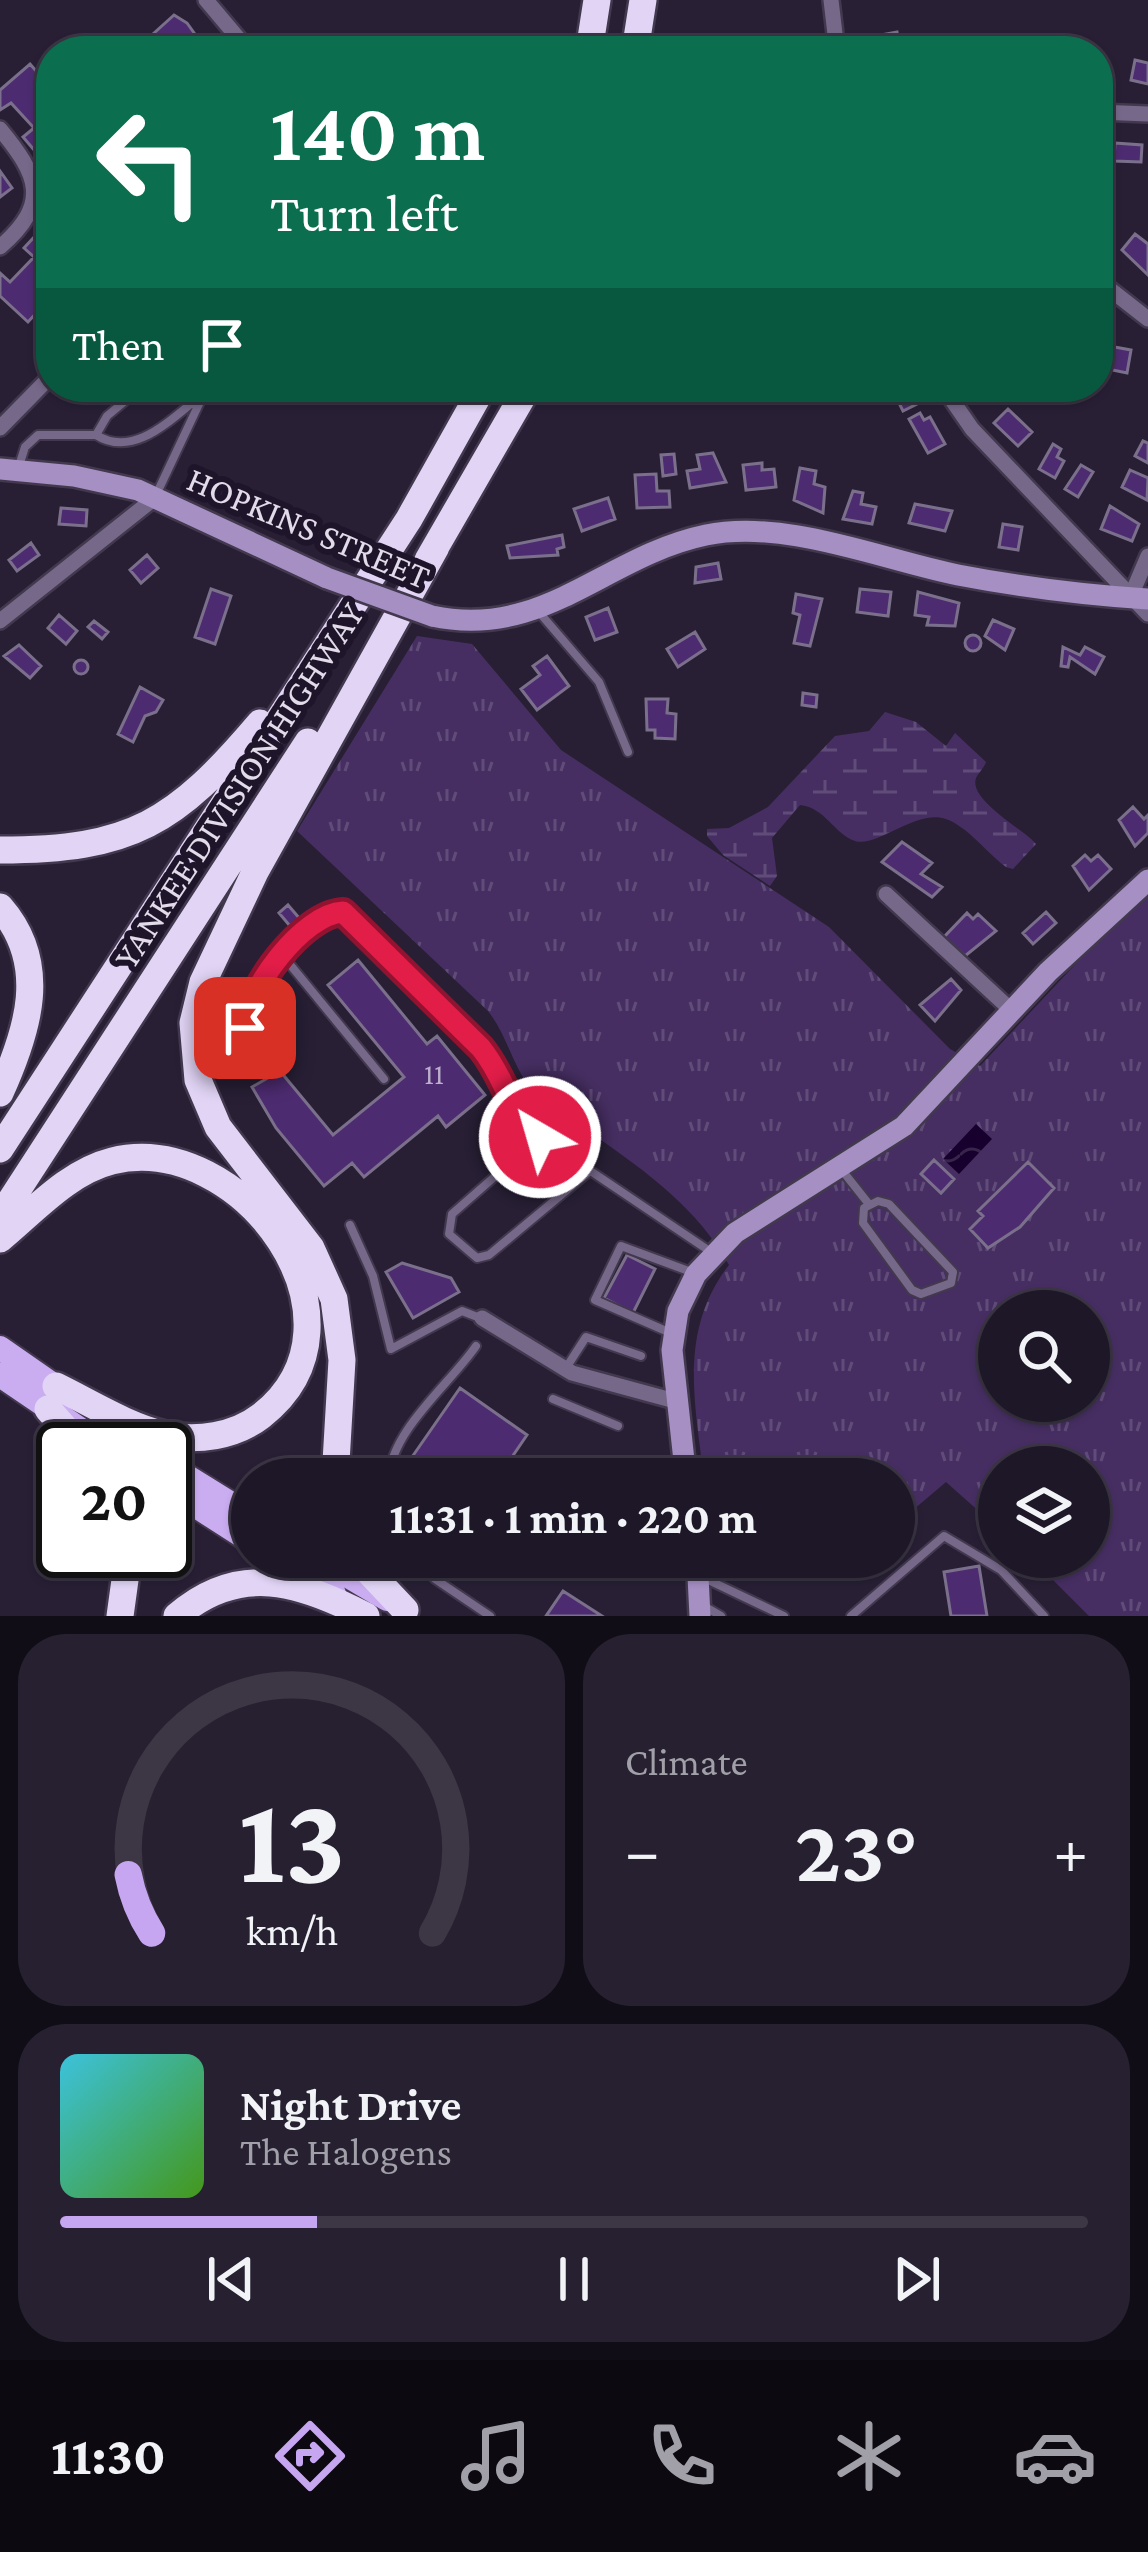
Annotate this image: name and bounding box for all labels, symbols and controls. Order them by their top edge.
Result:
icon: left [72,84,228,240]
text: 140 m [270,85,485,178]
text: Turn left [270,183,458,243]
icon: arrive [189,312,255,378]
text: Then [72,320,165,370]
street label: HOPKINS STREET [181,459,436,597]
street label: YANKEE DIVISION HIGHWAY [106,595,373,976]
pin [194,977,296,1079]
icon: arrive [212,995,278,1061]
house number: 11 [424,1057,444,1090]
position arrow [477,1074,603,1200]
map controls [978,1290,1110,1578]
button: search [978,1290,1110,1422]
speed limit sign: 20 [36,1422,192,1578]
button: layers [978,1446,1110,1578]
text: 11:31 · 1 min · 220 m [389,1493,757,1543]
text: Climate [625,1740,748,1783]
text: 13 [238,1770,345,1909]
text: 23° [795,1800,918,1900]
text: − [625,1814,660,1887]
text: + [1053,1814,1088,1887]
text: km/h [245,1907,338,1954]
text: Night Drive [240,2080,461,2130]
text: The Halogens [240,2130,452,2173]
icon: previous [198,2246,264,2312]
icon: pause [541,2246,607,2312]
icon: next [884,2246,950,2312]
icon: directions [268,2414,352,2498]
icon: music [454,2414,538,2498]
icon: phone [640,2414,724,2498]
icon: climate [827,2414,911,2498]
icon: car [1013,2414,1097,2498]
text: 11:30 [51,2426,166,2486]

